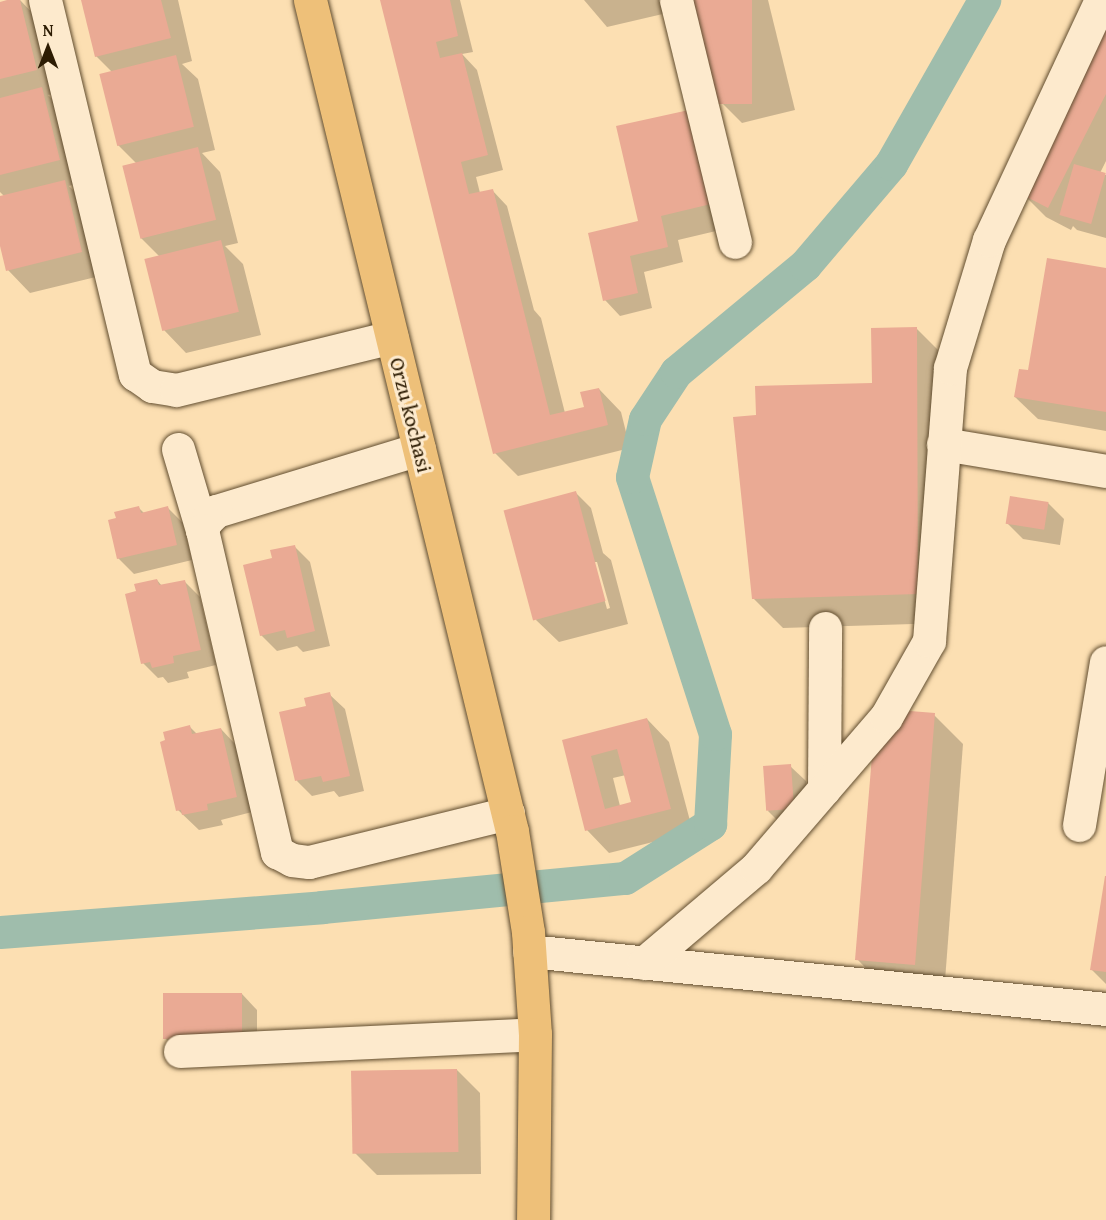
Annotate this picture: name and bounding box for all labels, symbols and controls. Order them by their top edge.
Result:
north arrow [18,18,78,78]
text: N [43,18,53,42]
street label: Orzu kochasi [384,355,438,475]

